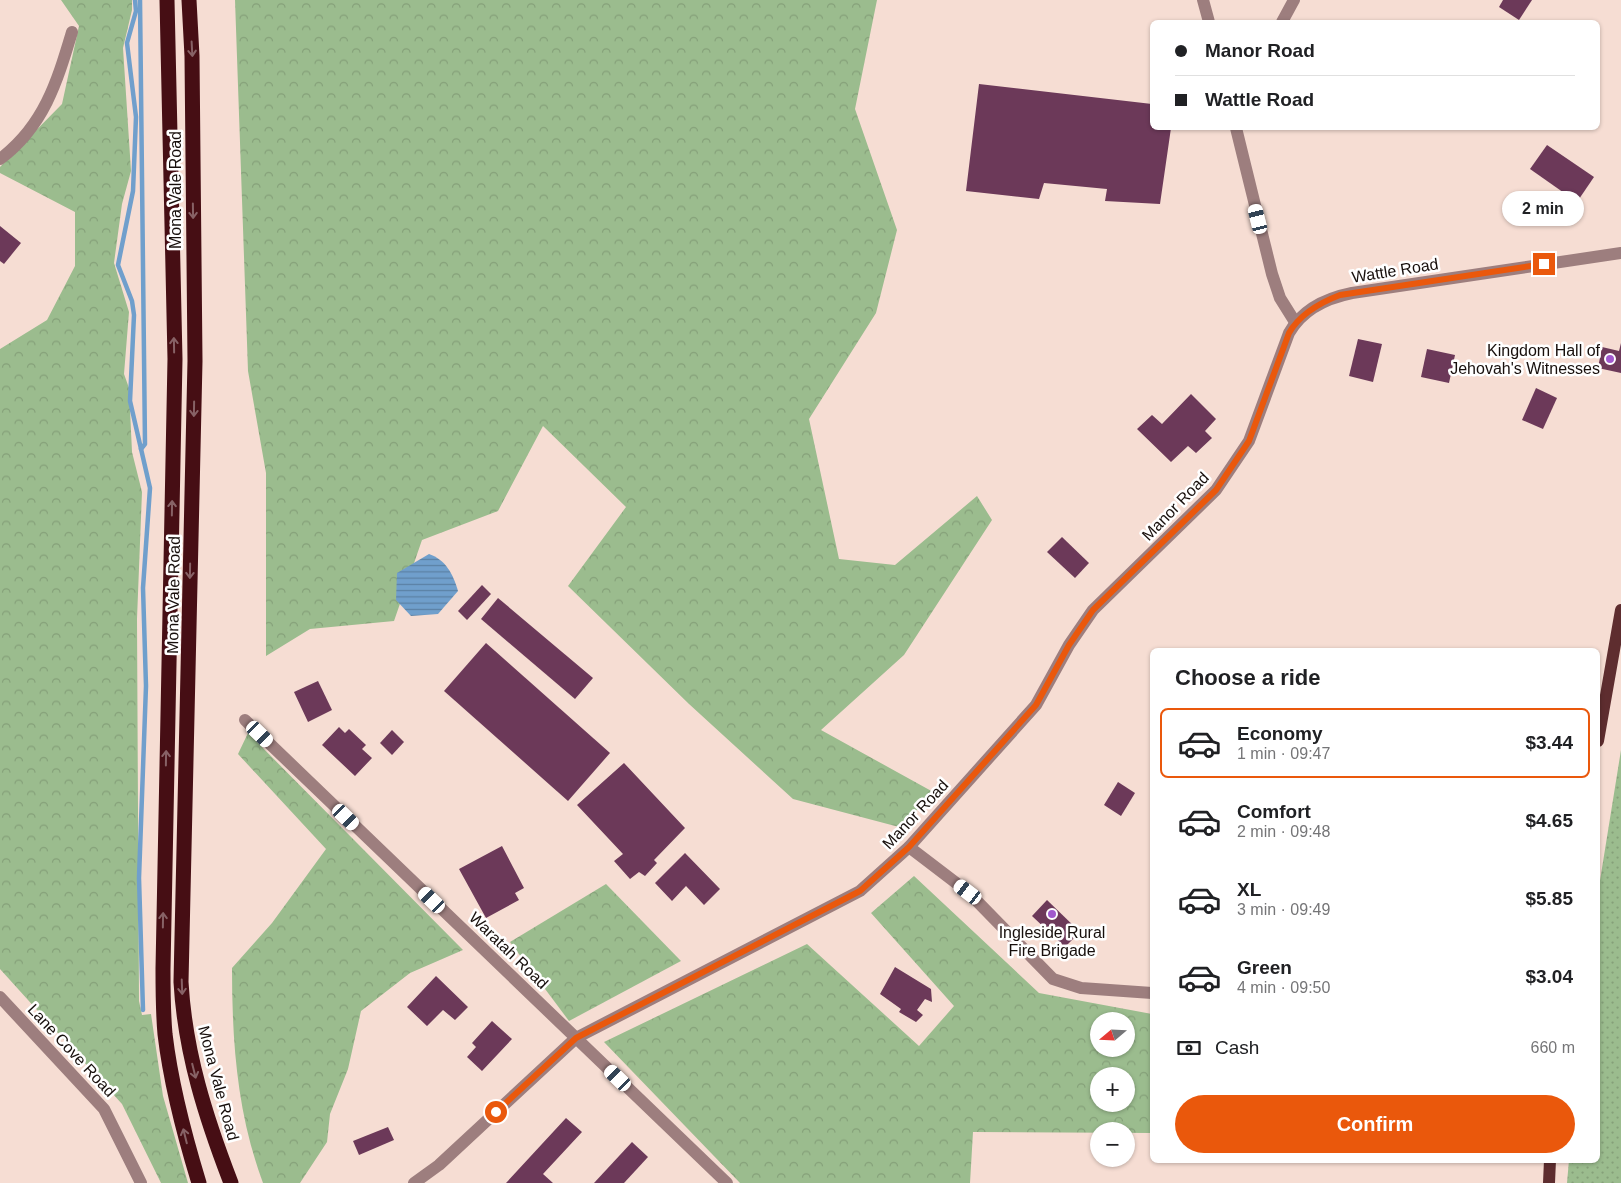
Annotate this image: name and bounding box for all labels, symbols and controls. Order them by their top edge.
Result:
one-way arrow [187,40,196,56]
text: Manor Road [1205,40,1315,61]
text: Wattle Road [1205,89,1314,110]
street label: Mona Vale Road [167,131,184,249]
callout: 2 min [1503,192,1585,226]
text: 2 min [1522,200,1564,217]
one-way arrow [188,202,198,219]
car [1247,203,1268,235]
route end [1533,253,1555,275]
street label: Wattle Road [1351,255,1440,286]
one-way arrow [170,337,179,353]
place label: Kingdom Hall of Jehovah's Witnesses [1450,342,1601,377]
marker: Kingdom Hall of Jehovah's Witnesses [1604,353,1616,365]
one-way arrow [189,400,199,416]
street label: Manor Road [1139,469,1212,544]
one-way arrow [167,500,176,516]
street label: Mona Vale Road [164,536,183,654]
one-way arrow [186,563,195,579]
text: Choose a ride [1175,665,1320,690]
car [243,718,276,750]
icon: car [1177,721,1222,766]
text: Economy [1237,723,1323,744]
text: $3.44 [1525,732,1573,753]
text: 1 min · 09:47 [1237,745,1330,762]
one-way arrow [161,750,171,766]
street label: Manor Road [879,776,952,852]
icon: car [1177,799,1222,844]
car [329,801,362,833]
text: Comfort [1237,801,1311,822]
text: $4.65 [1525,810,1573,831]
text: 2 min · 09:48 [1237,823,1330,840]
car [951,877,984,907]
icon: car [1177,877,1222,922]
text: XL [1237,879,1261,900]
car [415,884,448,916]
text: $5.85 [1525,888,1573,909]
text: 3 min · 09:49 [1237,901,1330,918]
marker: Ingleside Rural Fire Brigade [1046,908,1058,920]
street label: Waratah Road [466,909,551,992]
one-way arrow [158,912,168,928]
place label: Ingleside Rural Fire Brigade [999,924,1105,959]
icon: car [1177,955,1222,1000]
text: Green [1237,957,1292,978]
text: $3.04 [1525,966,1573,987]
one-way arrow [177,979,186,995]
text: 4 min · 09:50 [1237,979,1330,996]
street label: Lane Cove Road [24,1001,119,1100]
north arrow [1090,1012,1135,1058]
map controls [1090,1012,1135,1167]
street label: Mona Vale Road [195,1024,242,1142]
icon: cash [1175,1034,1203,1062]
text: Cash [1215,1037,1259,1058]
text: 660 m [1531,1039,1575,1056]
one-way arrow [190,1062,199,1078]
car [601,1062,634,1094]
button: + [1090,1067,1135,1112]
button: Confirm [1175,1095,1575,1153]
route start [485,1101,507,1123]
button: − [1090,1122,1135,1167]
one-way arrow [180,1129,189,1145]

